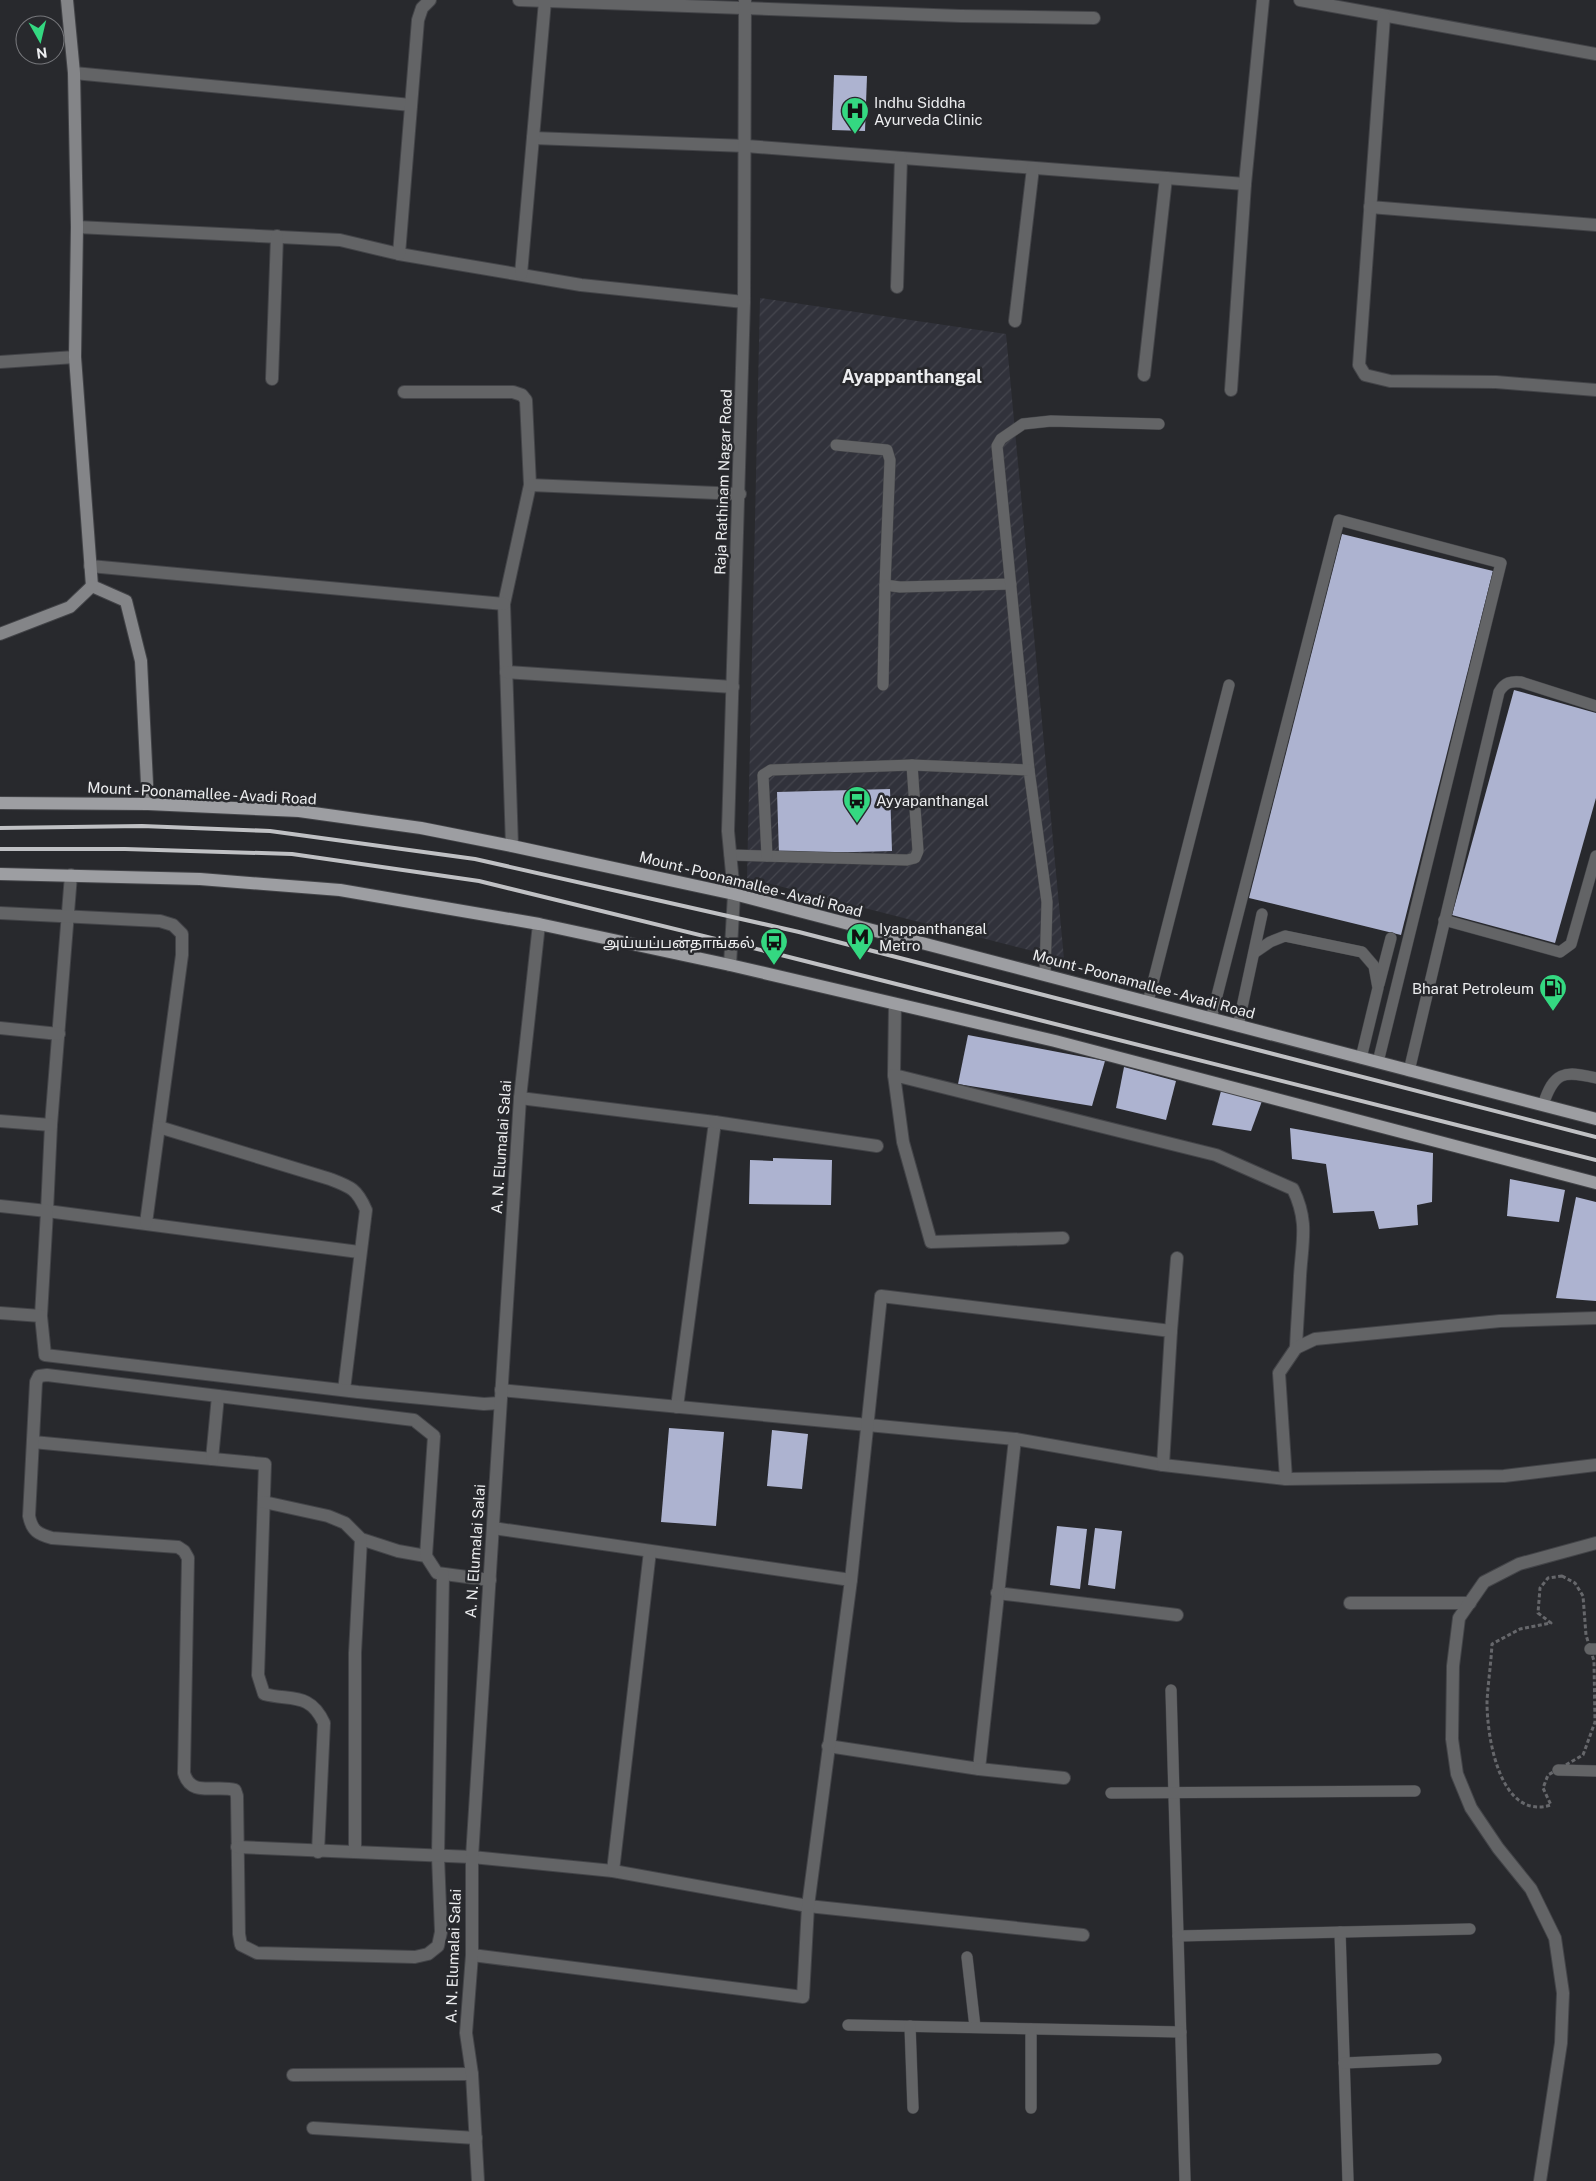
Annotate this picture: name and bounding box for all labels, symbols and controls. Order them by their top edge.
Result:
north arrow [15,15,65,65]
text: N [35,44,48,62]
place label: Indhu Siddha Ayurveda Clinic [874,94,983,128]
hospital icon: Indhu Siddha Ayurveda Clinic [840,96,870,135]
district label: Ayappanthangal [842,366,982,387]
street label: Raja Rathinam Nagar Road [711,389,735,575]
street label: Mount - Poonamallee - Avadi Road [87,779,317,807]
bus stop icon: Ayyapanthangal [842,785,872,824]
place label: Ayyapanthangal [876,792,989,809]
street label: Mount - Poonamallee - Avadi Road [638,848,864,920]
place label: Iyappanthangal Metro [879,920,987,954]
metro station icon: Iyappanthangal Metro [845,922,875,961]
bus stop icon: அய்யப்பன்தாங்கல் [759,927,789,966]
place label: அய்யப்பன்தாங்கல் [603,934,755,953]
street label: Mount - Poonamallee - Avadi Road [1031,946,1257,1022]
fuel station icon: Bharat Petroleum [1538,973,1568,1012]
place label: Bharat Petroleum [1412,980,1534,997]
street label: A. N. Elumalai Salai [488,1079,514,1215]
street label: A. N. Elumalai Salai [462,1483,488,1619]
street label: A. N. Elumalai Salai [442,1889,464,2023]

